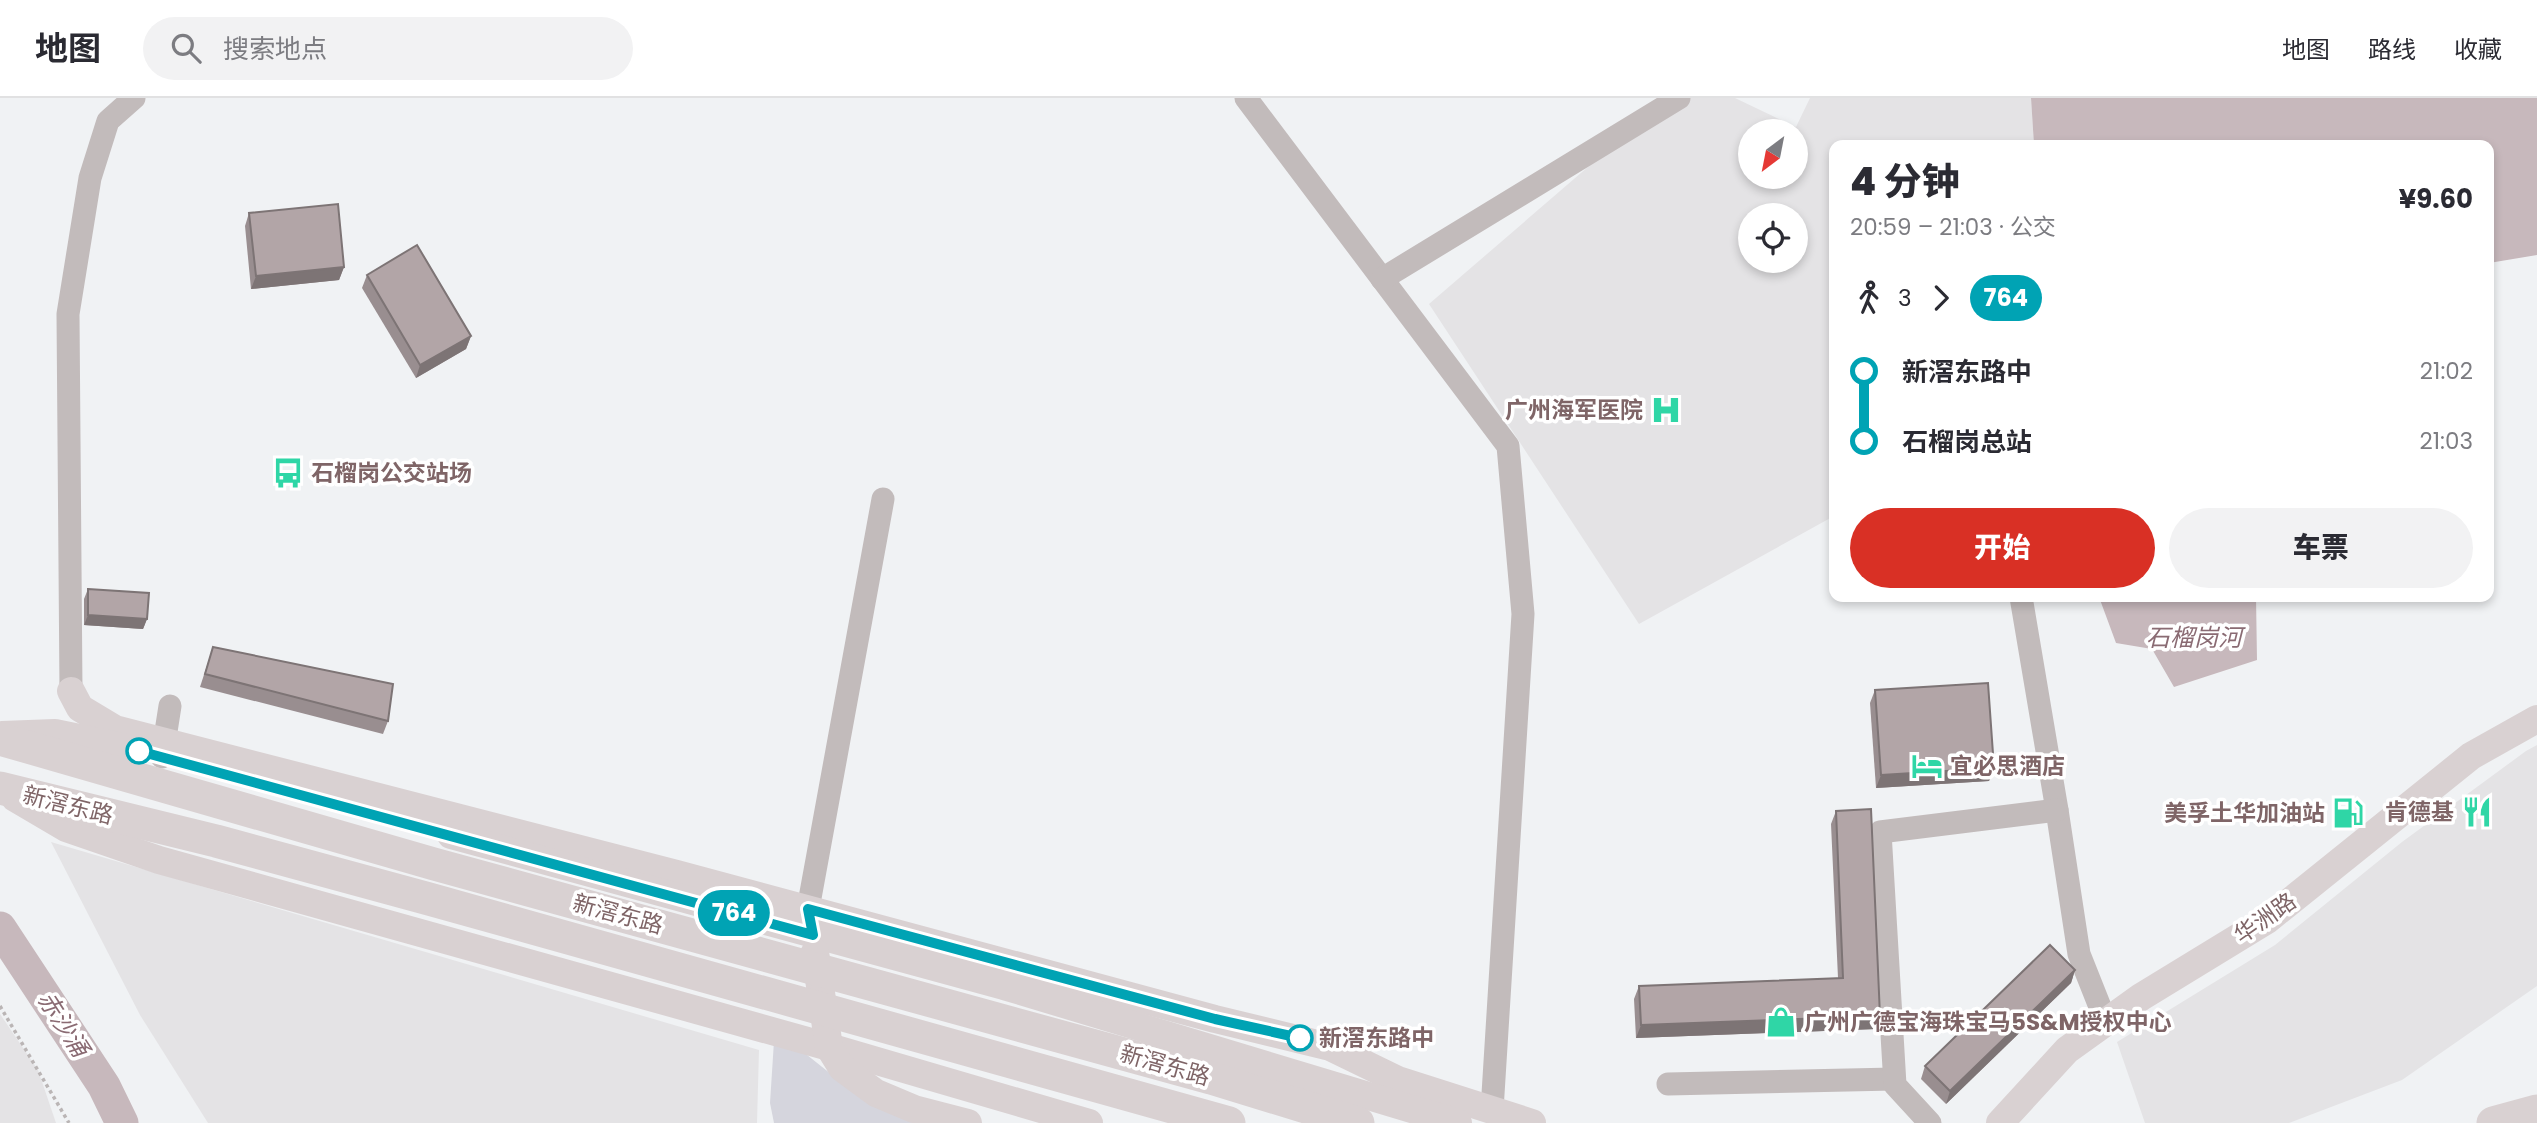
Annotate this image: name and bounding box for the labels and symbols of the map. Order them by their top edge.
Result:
north arrow [1738,119,1808,189]
hospital icon: 广州海军医院 [1649,393,1683,427]
place label: 广州海军医院 [1505,394,1643,426]
bus stop icon: 石榴岗公交站场 [271,456,305,490]
place label: 石榴岗公交站场 [311,457,472,489]
water label: 石榴岗河 [2146,621,2246,654]
unlabelled marker [126,738,152,764]
hotel icon: 宜必思酒店 [1910,749,1944,783]
place label: 宜必思酒店 [1950,750,2065,782]
street label: 新滘东路 [19,778,117,832]
restaurant icon: 肯德基 [2460,795,2494,829]
fuel station icon: 美孚土华加油站 [2331,796,2365,830]
place label: 肯德基 [2385,796,2454,828]
place label: 美孚土华加油站 [2164,797,2325,829]
street label: 华洲路 [2228,885,2302,951]
street label: 新滘东路 [569,887,667,941]
line badge: 764 [694,890,774,936]
water label: 赤沙涌 [30,985,98,1065]
shop icon: 广州广德宝海珠宝马5S&M授权中心 [1764,1005,1798,1039]
place label: 广州广德宝海珠宝马5S&M授权中心 [1804,1006,2172,1038]
place label: 新滘东路中 [1319,1022,1434,1054]
marker: 新滘东路中 [1287,1025,1313,1051]
street label: 新滘东路 [1116,1037,1214,1093]

